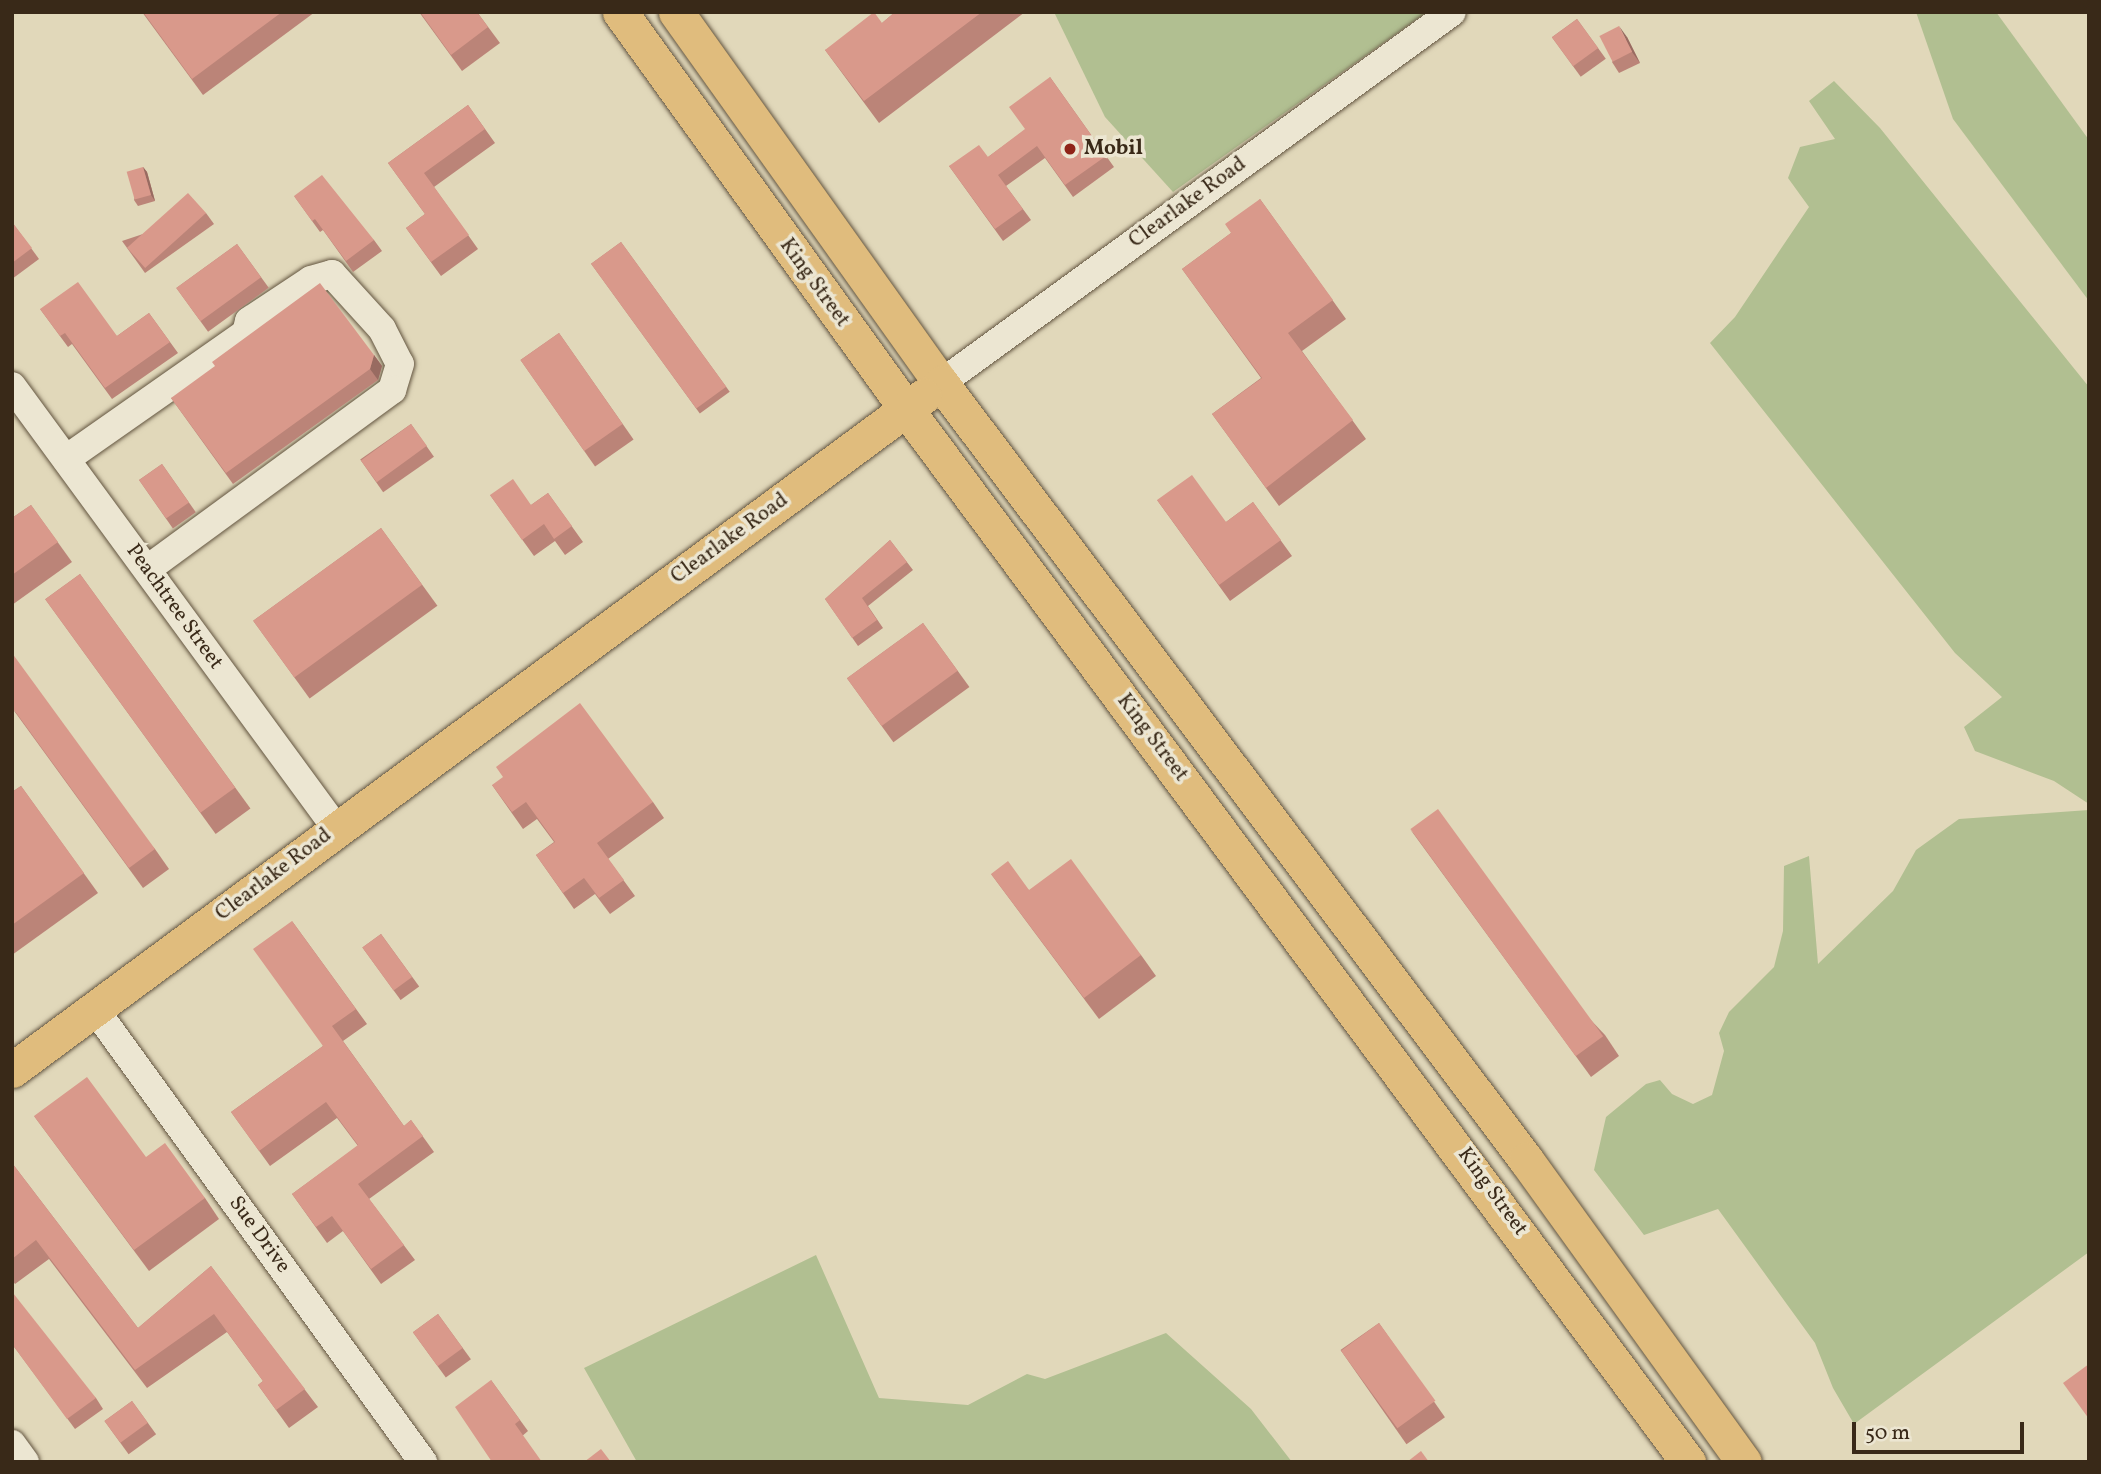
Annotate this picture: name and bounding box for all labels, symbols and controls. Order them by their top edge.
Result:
place label: Mobil [1084,136,1143,162]
marker: Mobil [1062,141,1078,157]
street label: Clearlake Road [1125,152,1251,254]
street label: King Street [774,234,854,332]
street label: Clearlake Road [667,488,793,590]
street label: Peachtree Street [120,539,228,675]
street label: King Street [1111,689,1193,787]
street label: Clearlake Road [211,823,337,927]
street label: King Street [1452,1143,1532,1241]
street label: Sue Drive [223,1192,295,1278]
scale bar [1856,1408,2028,1452]
text: 50 m [1865,1419,1910,1448]

